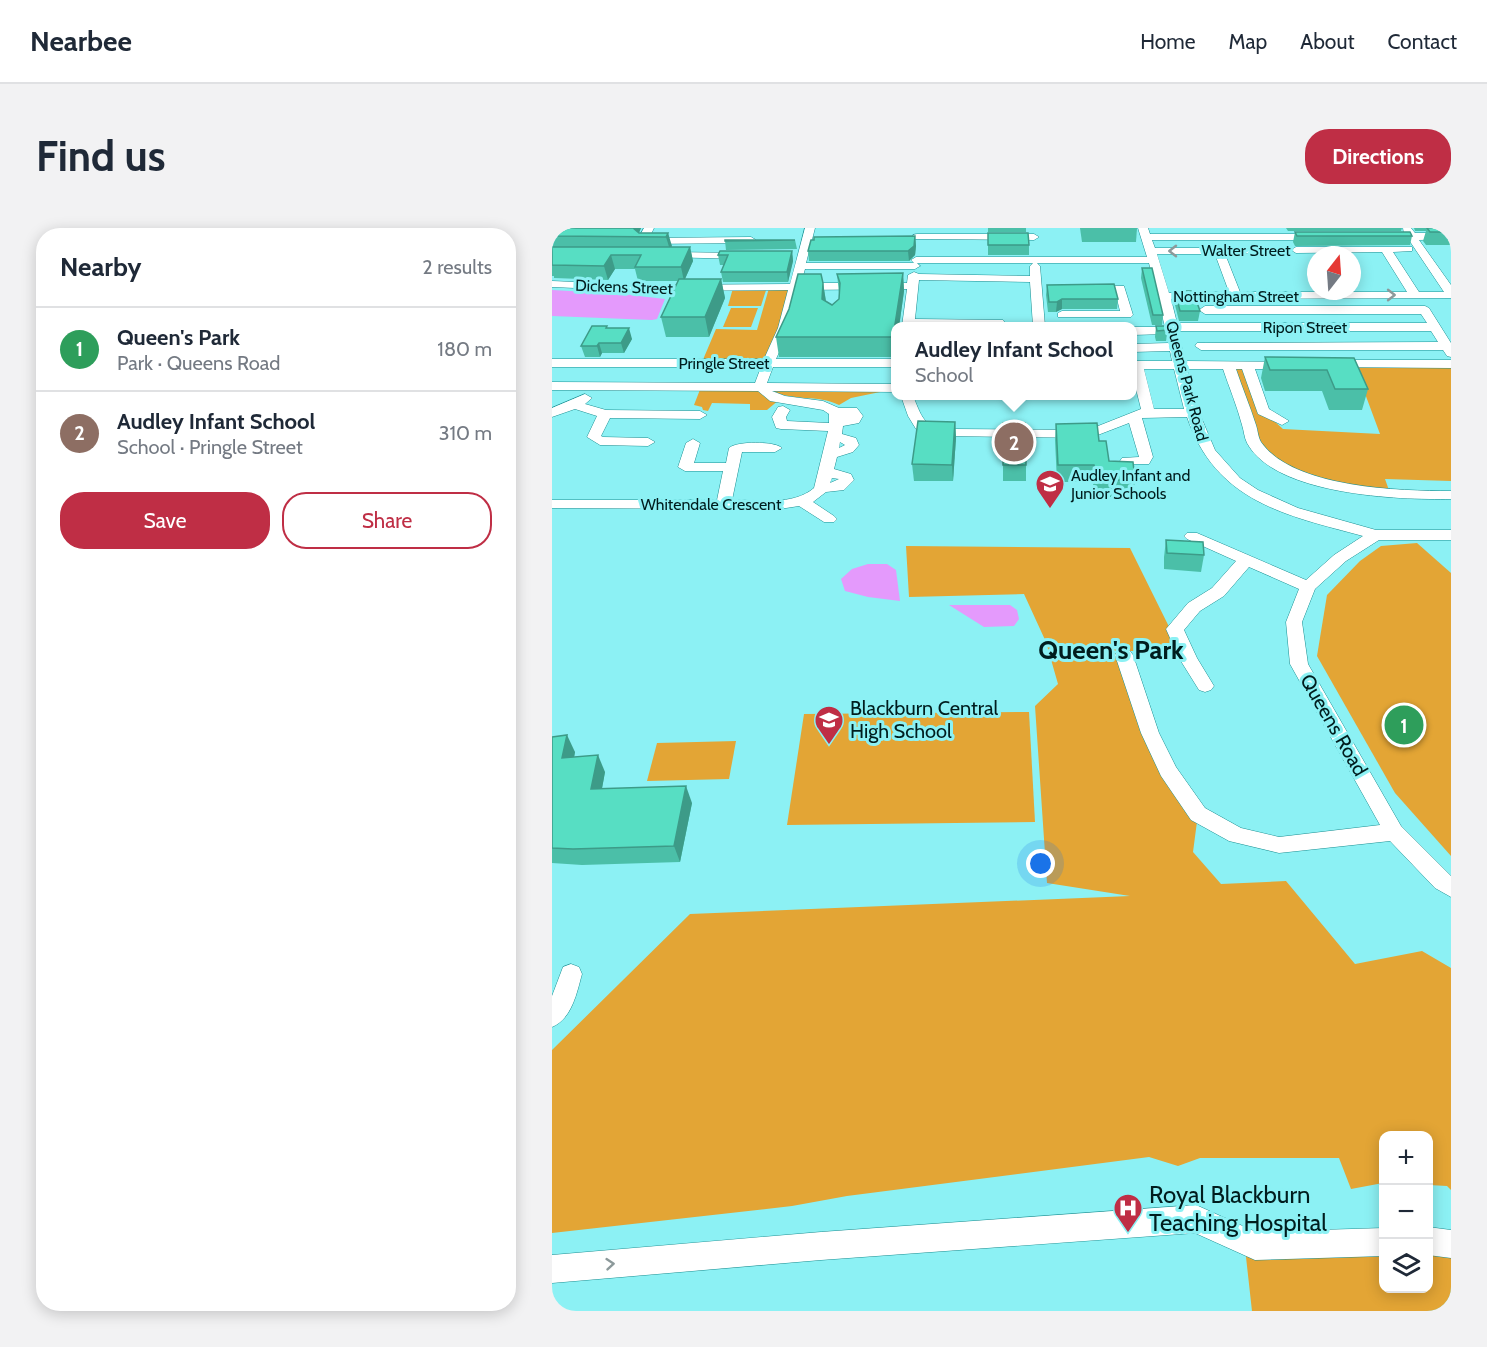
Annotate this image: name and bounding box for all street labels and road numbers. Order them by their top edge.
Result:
street label: Walter Street [1201,241,1291,260]
street label: Dickens Street [575,276,674,298]
street label: Nottingham Street [1173,287,1300,306]
street label: Ripon Street [1263,318,1348,337]
street label: Queens Park Road [1162,319,1212,443]
street label: Pringle Street [679,354,770,373]
street label: Whitendale Crescent [641,495,782,514]
street label: Queens Road [1295,670,1373,780]

